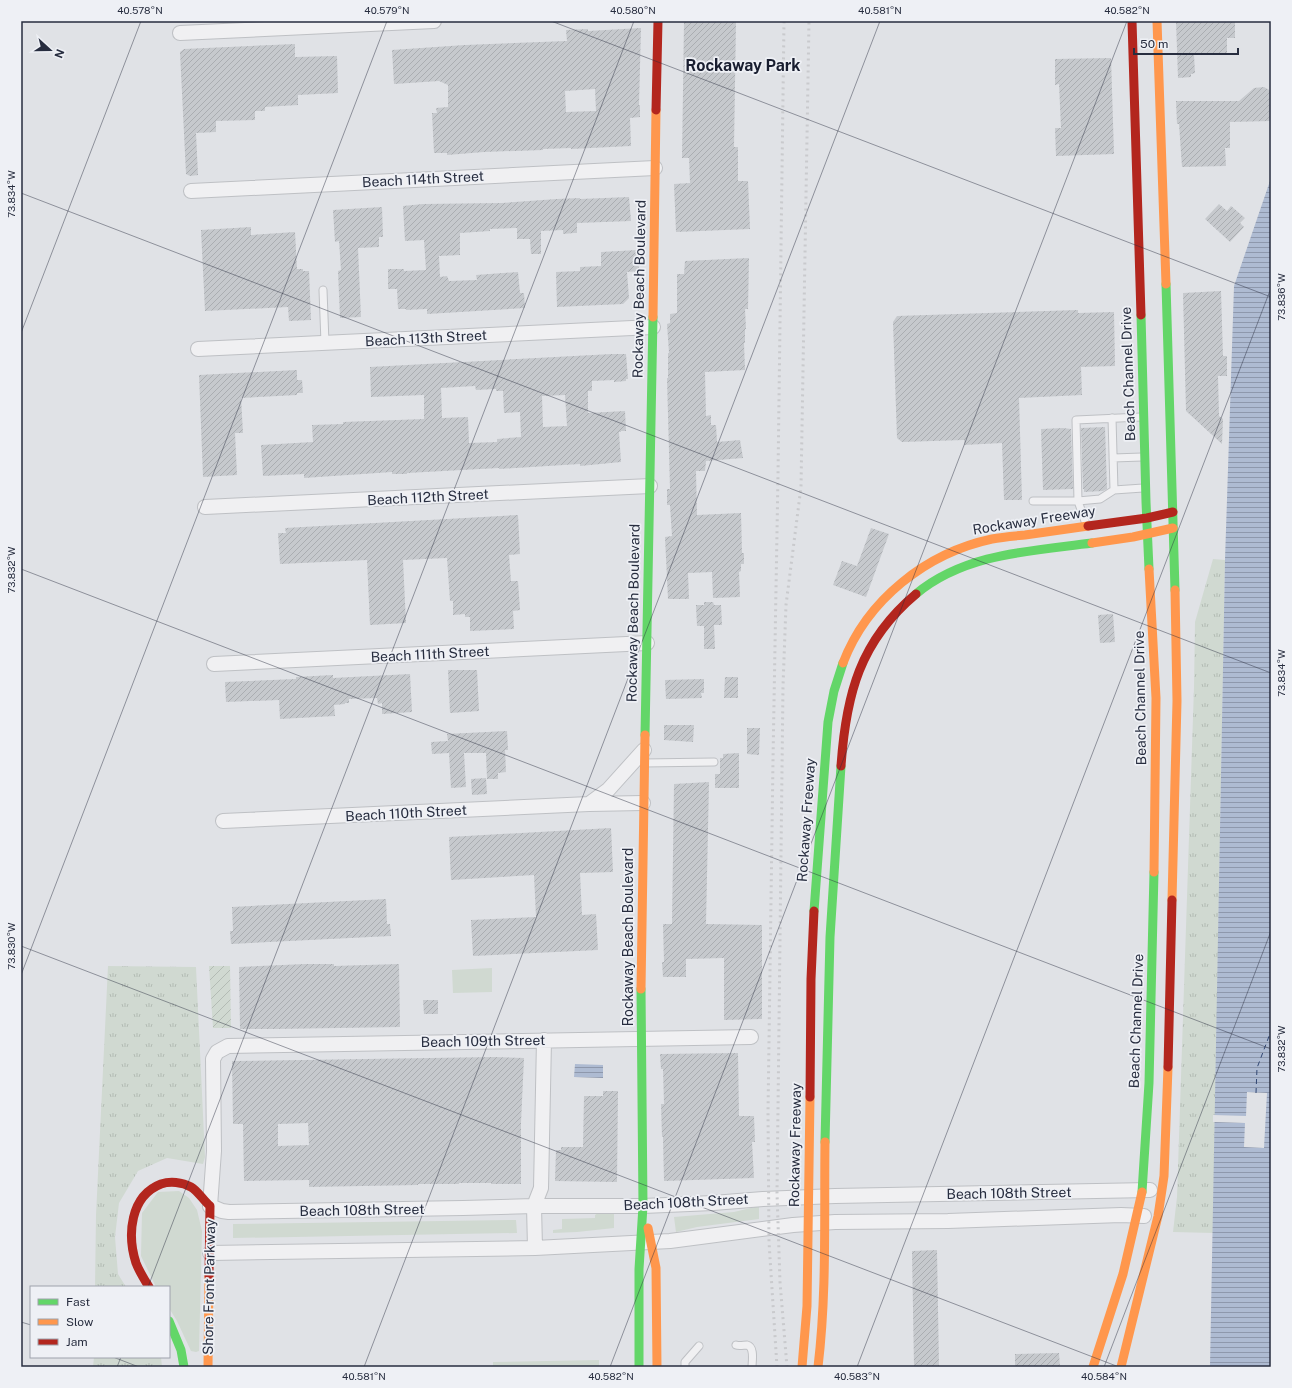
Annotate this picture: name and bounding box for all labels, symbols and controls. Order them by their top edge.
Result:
text: 40.578°N [117,4,163,16]
text: 40.579°N [364,4,410,16]
text: 40.580°N [610,4,656,16]
text: 40.581°N [858,4,902,16]
text: 40.582°N [1104,4,1150,16]
north arrow [30,30,70,70]
scale bar [1134,30,1238,56]
text: 50 m [1140,37,1168,51]
text: N [52,47,66,60]
district label: Rockaway Park [685,56,801,75]
street label: Beach 114th Street [362,168,484,190]
text: 73.834°W [5,170,17,218]
street label: Rockaway Beach Boulevard [629,200,649,378]
text: 73.836°W [1275,273,1287,321]
street label: Beach Channel Drive [1118,306,1138,442]
street label: Beach 113th Street [365,327,487,349]
street label: Beach 112th Street [367,486,489,508]
street label: Rockaway Freeway [971,502,1097,538]
street label: Rockaway Beach Boulevard [623,524,643,702]
text: 73.832°W [5,546,17,594]
street label: Beach Channel Drive [1131,630,1149,765]
street label: Beach 111th Street [370,643,490,665]
text: 73.834°W [1275,649,1287,697]
street label: Rockaway Freeway [794,757,818,882]
street label: Beach 110th Street [345,802,467,824]
street label: Rockaway Beach Boulevard [620,848,636,1026]
text: 73.830°W [5,922,17,970]
street label: Beach Channel Drive [1126,953,1146,1089]
text: 73.832°W [1275,1025,1287,1073]
street label: Beach 109th Street [420,1032,546,1050]
street label: Rockaway Freeway [786,1082,804,1207]
street label: Beach 108th Street [946,1184,1072,1202]
street label: Beach 108th Street [623,1191,749,1213]
street label: Beach 108th Street [299,1201,425,1219]
street label: Shore Front Parkway [200,1218,218,1355]
legend [30,1286,170,1358]
text: Fast [66,1295,91,1309]
text: Slow [66,1315,94,1329]
text: Jam [66,1335,88,1349]
text: 40.581°N [342,1370,386,1382]
text: 40.582°N [588,1370,634,1382]
text: 40.583°N [834,1370,880,1382]
text: 40.584°N [1081,1370,1127,1382]

